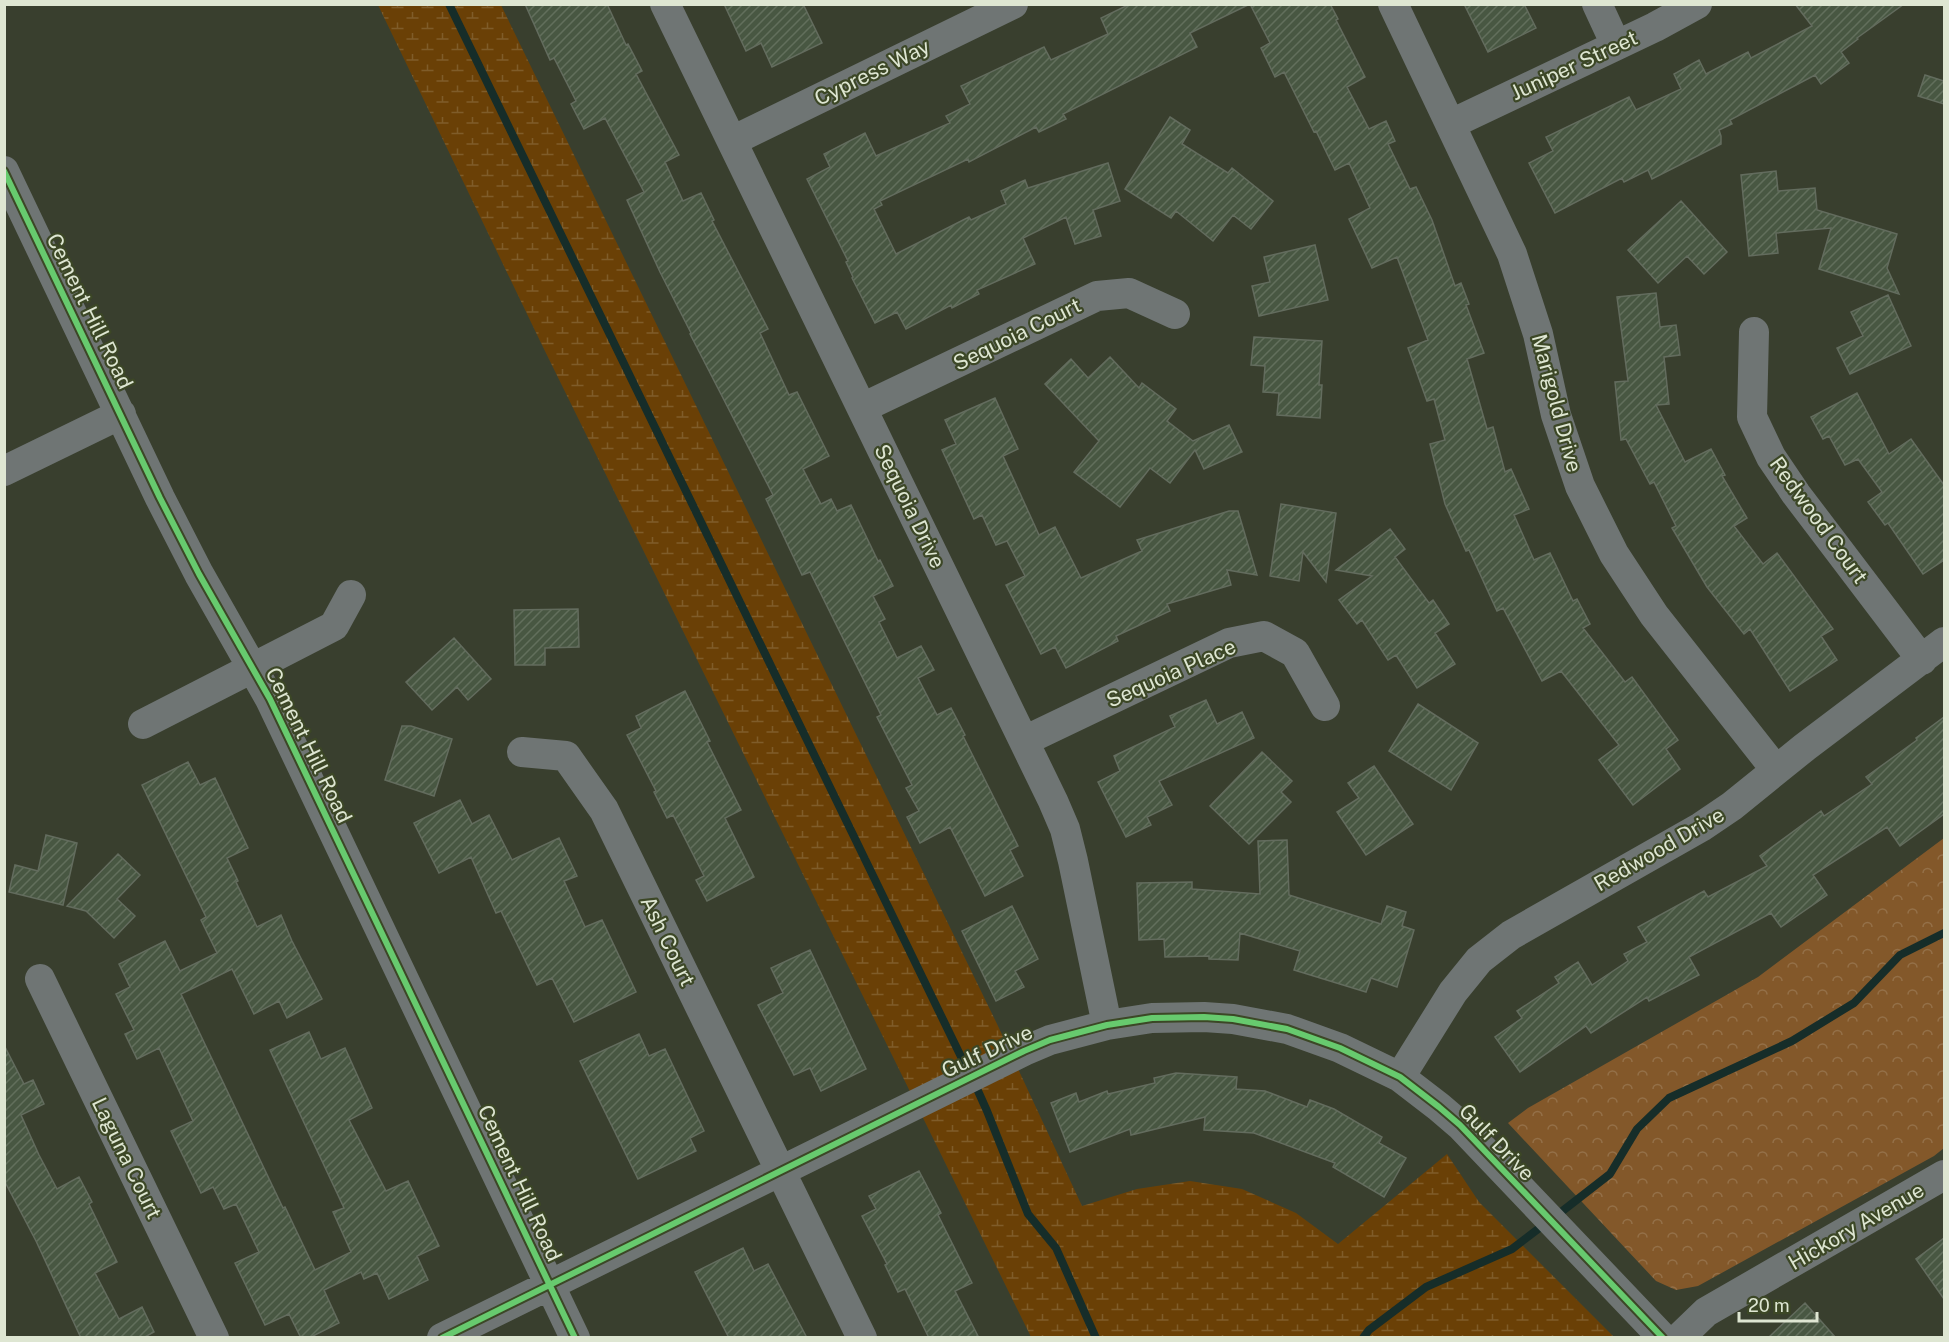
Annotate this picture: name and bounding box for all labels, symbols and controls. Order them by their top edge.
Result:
street label: Juniper Street [1507,25,1641,105]
street label: Cypress Way [810,33,934,111]
street label: Cement Hill Road [42,229,138,393]
street label: Sequoia Court [949,292,1085,376]
street label: Marigold Drive [1527,331,1587,475]
street label: Sequoia Drive [869,440,951,572]
street label: Redwood Court [1765,452,1873,588]
street label: Sequoia Place [1102,633,1240,713]
street label: Cement Hill Road [261,663,357,827]
street label: Redwood Drive [1589,802,1729,896]
street label: Ash Court [635,892,701,990]
street label: Gulf Drive [938,1019,1036,1083]
street label: Laguna Court [87,1093,167,1223]
street label: Gulf Drive [1454,1098,1540,1186]
street label: Cement Hill Road [473,1101,567,1265]
street label: Hickory Avenue [1784,1177,1928,1275]
scale bar [1739,1285,1817,1323]
text: 20 m [1748,1295,1790,1316]

